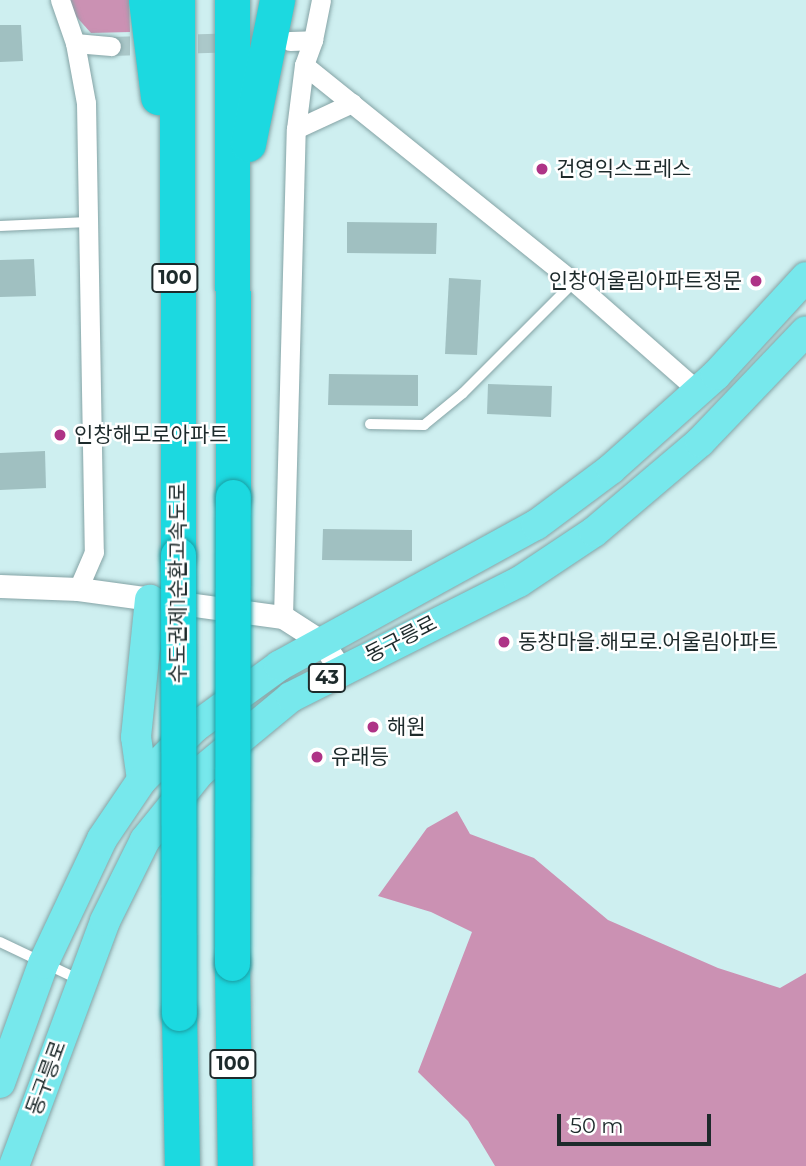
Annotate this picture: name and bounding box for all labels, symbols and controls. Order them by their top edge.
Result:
place label: 건영익스프레스 [556,156,691,182]
marker: 건영익스프레스 [534,161,550,177]
road number: 100 [150,262,200,294]
place label: 인창어울림아파트정문 [549,268,742,294]
marker: 인창어울림아파트정문 [748,273,764,289]
place label: 인창해모로아파트 [74,422,229,448]
marker: 인창해모로아파트 [52,427,68,443]
street label: 수도권제1순환고속도로 [165,483,191,683]
street label: 동구릉로 [361,610,441,668]
place label: 동창마을.해모로.어울림아파트 [518,629,778,655]
marker: 동창마을.해모로.어울림아파트 [496,634,512,650]
road number: 43 [308,663,346,694]
place label: 해원 [387,714,426,740]
marker: 해원 [365,719,381,735]
place label: 유래등 [331,744,389,770]
marker: 유래등 [309,749,325,765]
street label: 동구릉로 [21,1037,71,1119]
road number: 100 [208,1048,258,1080]
scale bar [561,1100,715,1144]
text: 50 m [570,1113,624,1138]

